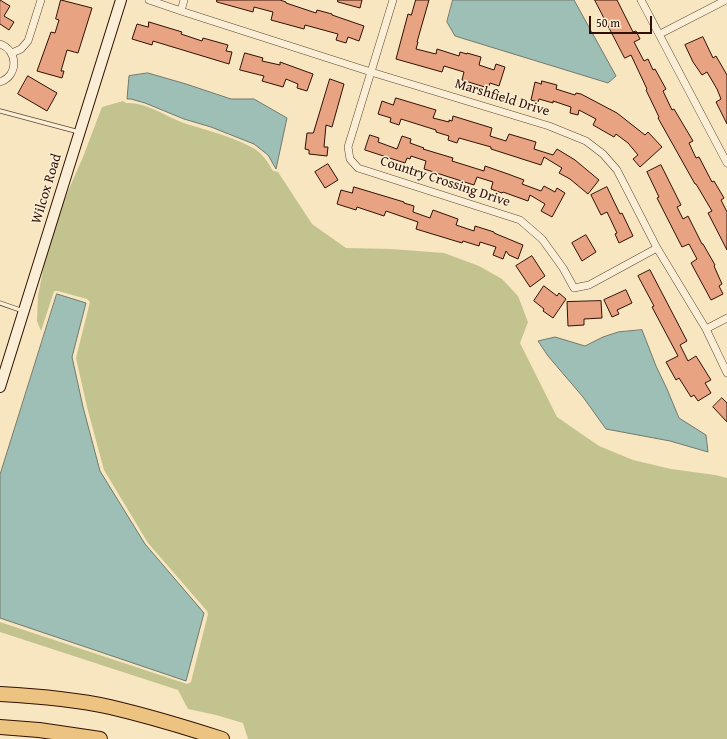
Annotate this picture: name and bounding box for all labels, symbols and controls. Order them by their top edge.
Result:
scale bar [591,8,654,34]
text: 50 m [596,14,620,31]
street label: Marshfield Drive [453,76,551,120]
street label: Wilcox Road [28,152,66,226]
street label: Country Crossing Drive [378,153,512,211]

